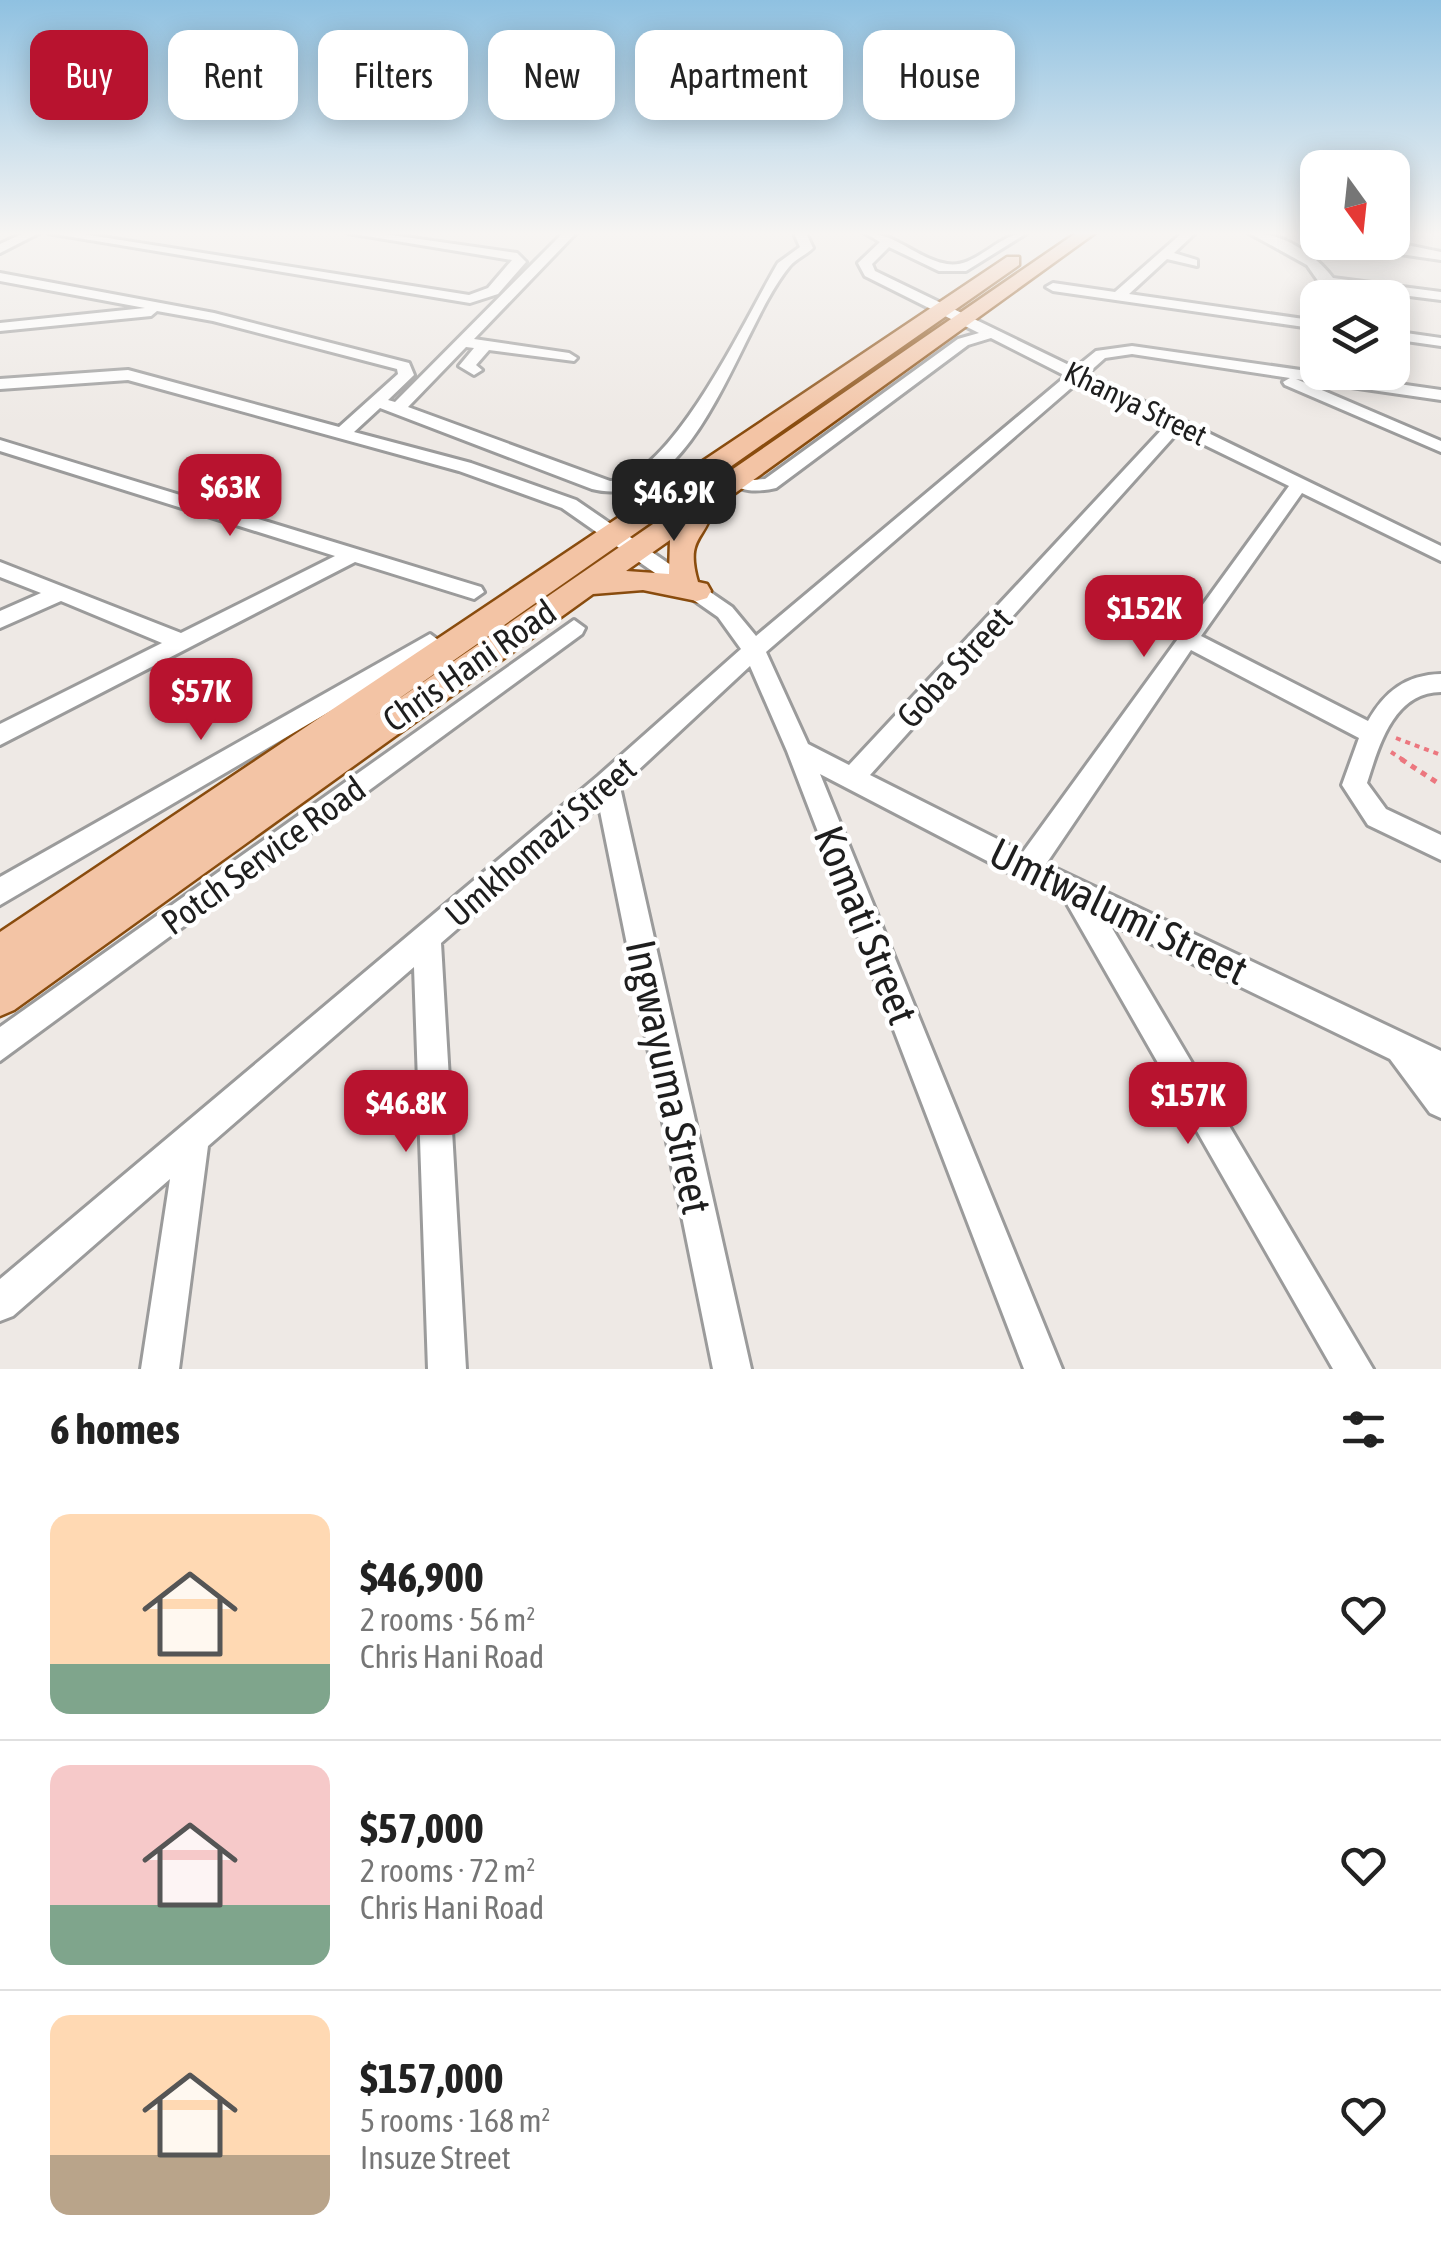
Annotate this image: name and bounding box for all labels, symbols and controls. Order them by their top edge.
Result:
chip: Buy [30,30,148,120]
chip: Rent [168,30,298,120]
chip: Filters [318,30,468,120]
chip: New [488,30,615,120]
chip: Apartment [635,30,843,120]
chip: House [863,30,1015,120]
north arrow [1300,150,1410,260]
map controls [1300,150,1410,390]
button: layers [1300,280,1410,390]
street label: Khanya Street [1059,354,1213,452]
pin: $63K [171,454,289,539]
pin: $46.9K [593,459,755,544]
text: $63K [200,468,260,505]
text: $46.9K [634,473,714,510]
pin: $152K [1074,575,1214,660]
text: $152K [1107,589,1181,626]
street label: Chris Hani Road [375,591,563,739]
street label: Goba Street [888,599,1020,735]
pin: $57K [142,658,260,743]
text: $57K [171,672,231,709]
street label: Umkhomazi Street [437,748,643,934]
street label: Potch Service Road [154,768,372,942]
street label: Komati Street [805,819,927,1031]
street label: Umtwalumi Street [982,828,1256,994]
street label: Ingwayuma Street [617,936,721,1218]
pin: $157K [1118,1062,1258,1147]
pin: $46.8K [325,1070,487,1155]
text: $157K [1151,1076,1225,1113]
text: $46.8K [366,1084,446,1121]
icon: filters [1336,1402,1391,1457]
text: 6 homes [50,1405,180,1453]
text: $46,900 [360,1553,484,1601]
icon: home [130,1554,250,1674]
icon: heart [1336,1587,1391,1642]
text: 2 rooms · 56 m² [360,1601,535,1638]
text: Chris Hani Road [360,1638,544,1675]
text: $57,000 [360,1804,484,1852]
icon: home [130,1805,250,1925]
icon: heart [1336,1838,1391,1893]
text: 2 rooms · 72 m² [360,1852,535,1889]
text: Chris Hani Road [360,1889,544,1926]
text: $157,000 [360,2054,504,2102]
icon: home [130,2055,250,2175]
icon: heart [1336,2088,1391,2143]
text: 5 rooms · 168 m² [360,2102,550,2139]
text: Insuze Street [360,2139,511,2176]

